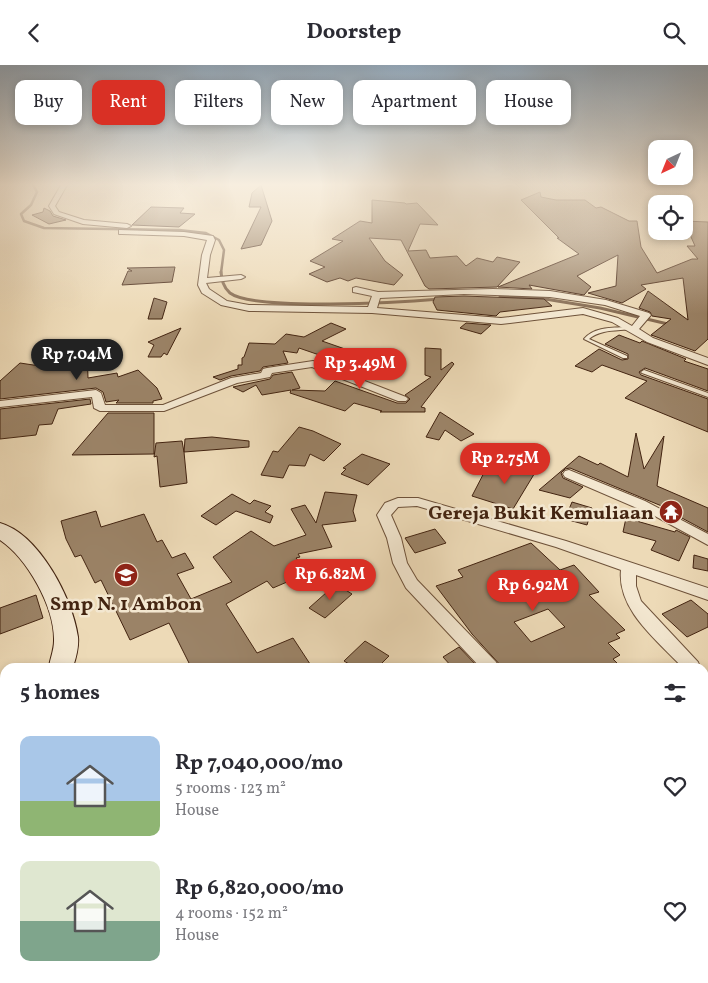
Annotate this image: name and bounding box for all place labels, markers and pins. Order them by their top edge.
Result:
pin: Rp 7.04M [25,339,129,381]
pin: Rp 3.49M [308,347,412,390]
pin: Rp 2.75M [453,443,557,485]
temple icon: Gereja Bukit Kemuliaan [658,499,684,525]
place label: Gereja Bukit Kemuliaan [428,500,654,528]
pin: Rp 6.82M [278,559,382,601]
school or university icon: Smp N. 1 Ambon [113,562,139,588]
pin: Rp 6.92M [481,569,585,612]
place label: Smp N. 1 Ambon [50,591,202,619]

